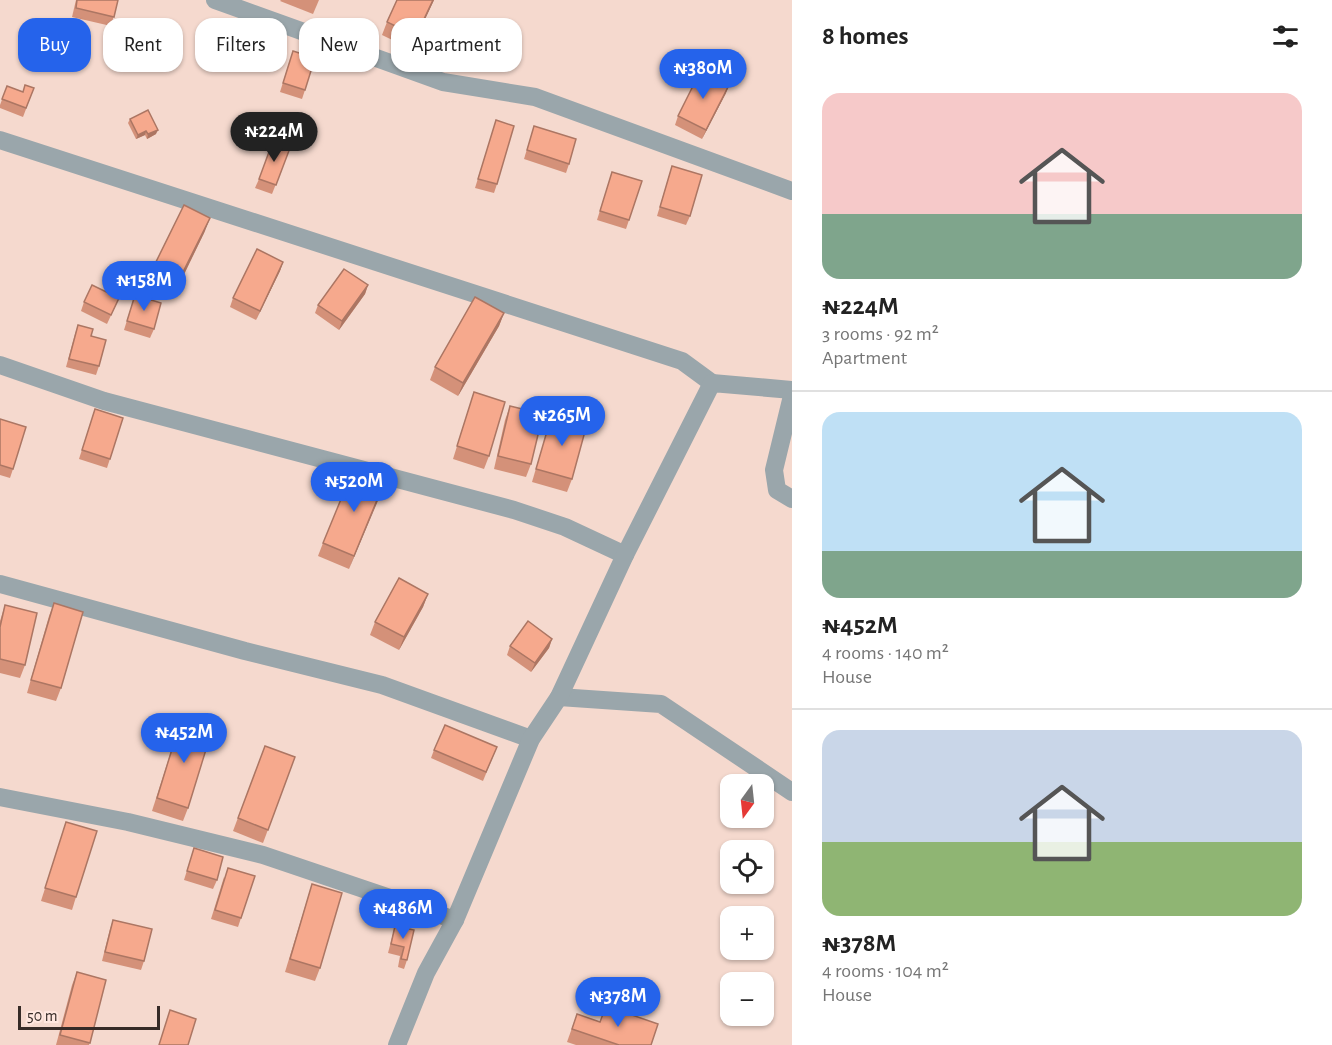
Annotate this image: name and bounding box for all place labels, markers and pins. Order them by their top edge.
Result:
pin: ₦380M [661,49,745,100]
pin: ₦224M [232,112,316,163]
pin: ₦158M [102,261,186,312]
pin: ₦265M [520,396,604,447]
pin: ₦520M [312,462,396,513]
pin: ₦452M [142,713,226,764]
pin: ₦486M [361,889,445,940]
pin: ₦378M [576,977,660,1028]

